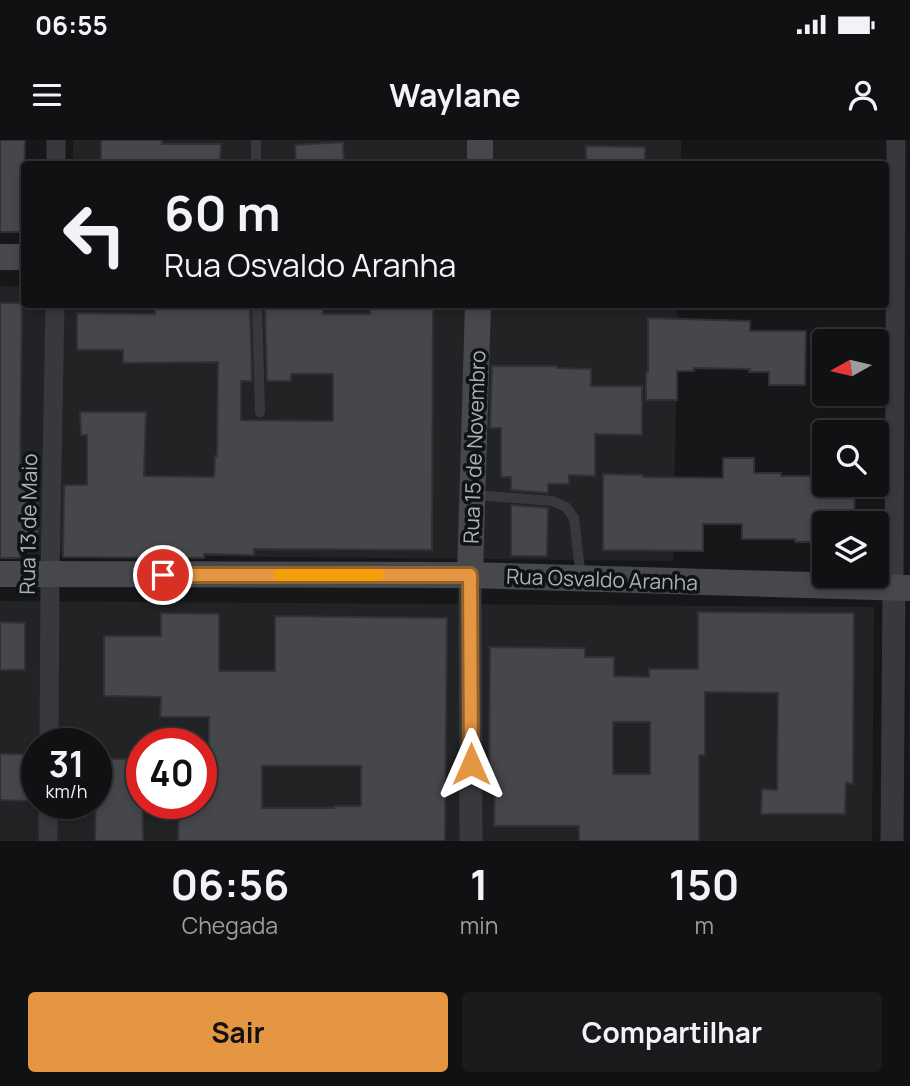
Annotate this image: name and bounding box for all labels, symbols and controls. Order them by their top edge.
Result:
text: 06:55 [35,7,108,43]
text: Waylane [389,73,521,117]
icon: menu [28,76,66,114]
icon: person [844,76,882,114]
text: 60 m [164,179,281,246]
icon: left [49,189,140,280]
text: Rua Osvaldo Aranha [164,243,456,287]
north arrow [812,329,889,406]
map controls [812,329,889,588]
street label: Rua 15 de Novembro [457,350,491,544]
button: search [812,420,889,497]
street label: Rua 13 de Maio [13,453,43,595]
button: layers [812,511,889,588]
pin [133,545,193,605]
icon: arrive [144,556,182,594]
street label: Rua Osvaldo Aranha [506,562,698,596]
position arrow [434,727,508,801]
speed limit sign: 40 [126,728,217,819]
text: 31 [49,740,84,788]
text: km/h [46,779,87,803]
text: 06:56 [170,855,289,913]
text: 1 [470,855,488,913]
text: 150 [669,855,740,913]
text: Chegada [182,909,278,941]
text: min [460,909,498,941]
text: m [694,909,714,941]
button: Sair [28,992,448,1072]
button: Compartilhar [462,992,882,1072]

